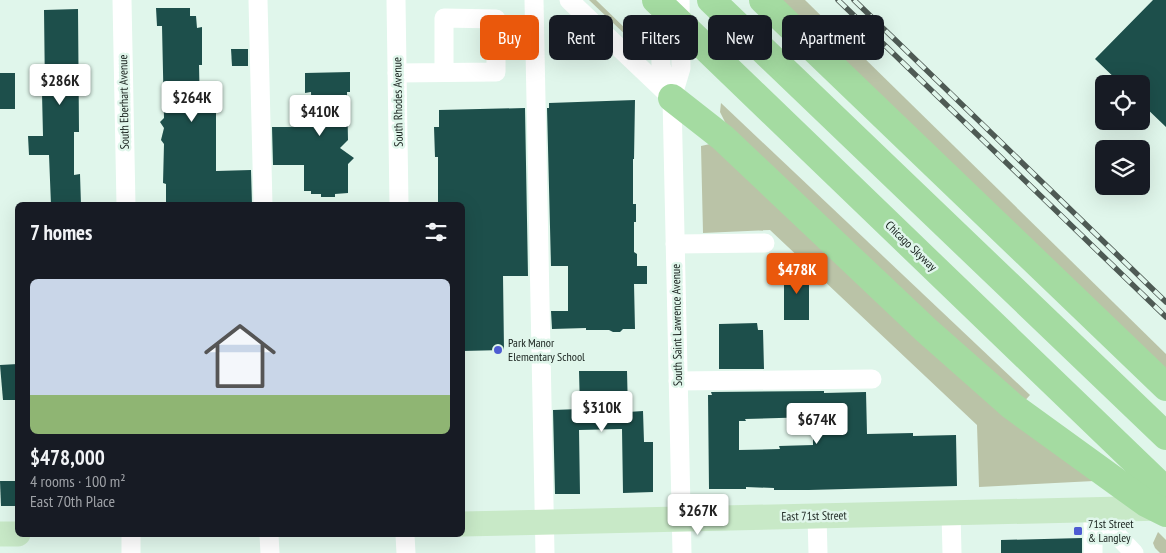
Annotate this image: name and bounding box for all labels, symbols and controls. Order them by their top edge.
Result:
chip: Buy [480,15,539,60]
chip: Rent [549,15,613,60]
chip: Filters [623,15,698,60]
chip: New [708,15,772,60]
chip: Apartment [782,15,884,60]
street label: South Eberhart Avenue [115,54,132,150]
street label: South Rhodes Avenue [389,57,406,147]
pin: $286K [25,64,95,106]
text: $286K [41,70,79,90]
map controls [1095,75,1150,195]
button: locate [1095,75,1150,130]
pin: $264K [157,80,227,123]
text: $264K [173,87,211,107]
pin: $410K [285,94,355,137]
text: $410K [301,101,339,121]
button: layers [1095,140,1150,195]
street label: Chicago Skyway [882,217,941,274]
icon: filters [422,218,450,246]
text: 7 homes [30,219,92,246]
pin: $478K [762,252,832,295]
text: $478K [778,259,816,279]
street label: South Saint Lawrence Avenue [668,264,685,386]
icon: home [195,311,285,401]
place label: Park Manor Elementary School [508,335,585,364]
marker: Park Manor Elementary School [492,344,504,356]
pin: $310K [567,390,637,433]
text: $310K [583,397,621,417]
pin: $674K [782,402,852,445]
text: $674K [798,409,836,429]
text: $478,000 [30,444,105,471]
text: 4 rooms · 100 m² [30,471,126,491]
text: East 70th Place [30,491,115,511]
pin: $267K [663,494,733,536]
text: $267K [679,500,717,520]
street label: East 71st Street [781,507,848,524]
place label: 71st Street & Langley [1088,516,1134,545]
marker: 71st Street & Langley [1072,525,1084,537]

